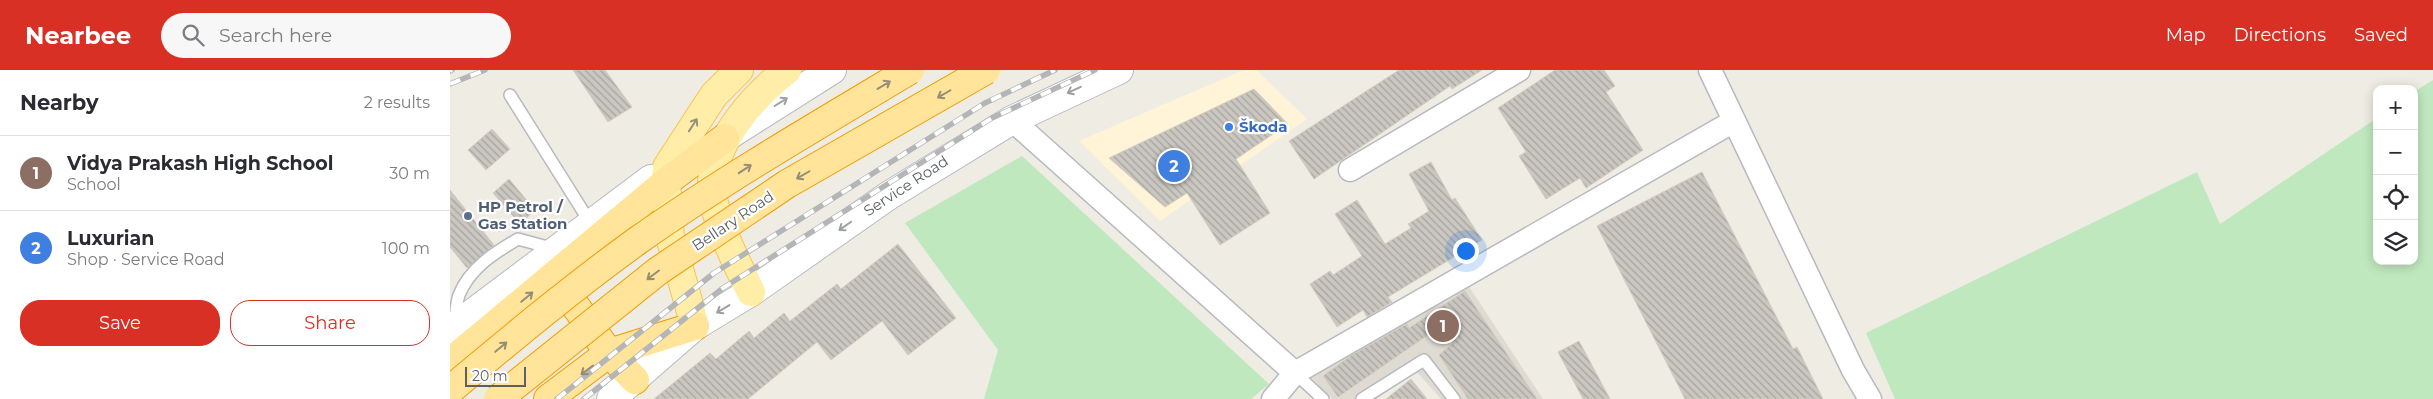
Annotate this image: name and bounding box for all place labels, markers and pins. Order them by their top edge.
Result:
place label: Škoda [1239,117,1288,136]
marker: Škoda [1223,121,1235,133]
pin: 2 [1158,147,1190,185]
place label: HP Petrol / Gas Station [478,197,567,233]
marker: HP Petrol / Gas Station [462,210,474,222]
pin: 1 [1427,307,1459,345]

